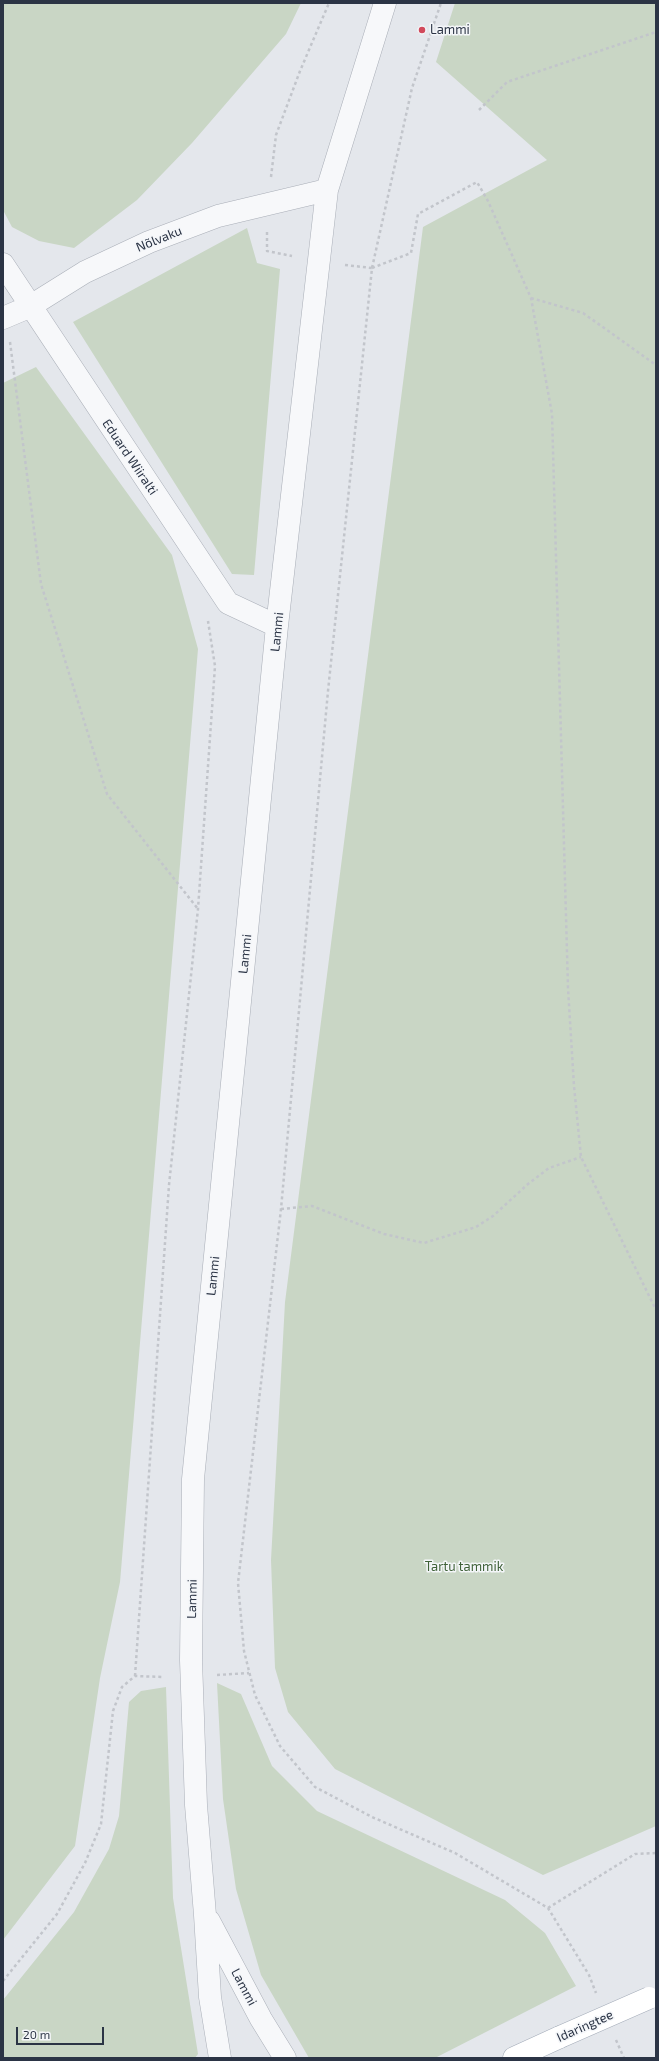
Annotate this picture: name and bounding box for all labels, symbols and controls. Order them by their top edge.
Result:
place label: Lammi [430,22,470,38]
marker: Lammi [417,25,427,35]
street label: Nõlvaku [134,223,184,255]
street label: Eduard Wiiralti [99,416,161,498]
street label: Lammi [267,611,287,653]
street label: Lammi [235,933,255,975]
street label: Lammi [203,1255,223,1297]
park label: Tartu tammik [425,1559,503,1575]
street label: Lammi [184,1579,200,1619]
street label: Lammi [228,1966,260,2008]
street label: Idaringtee [554,2007,616,2045]
scale bar [18,2019,106,2045]
text: 20 m [23,2027,50,2041]

